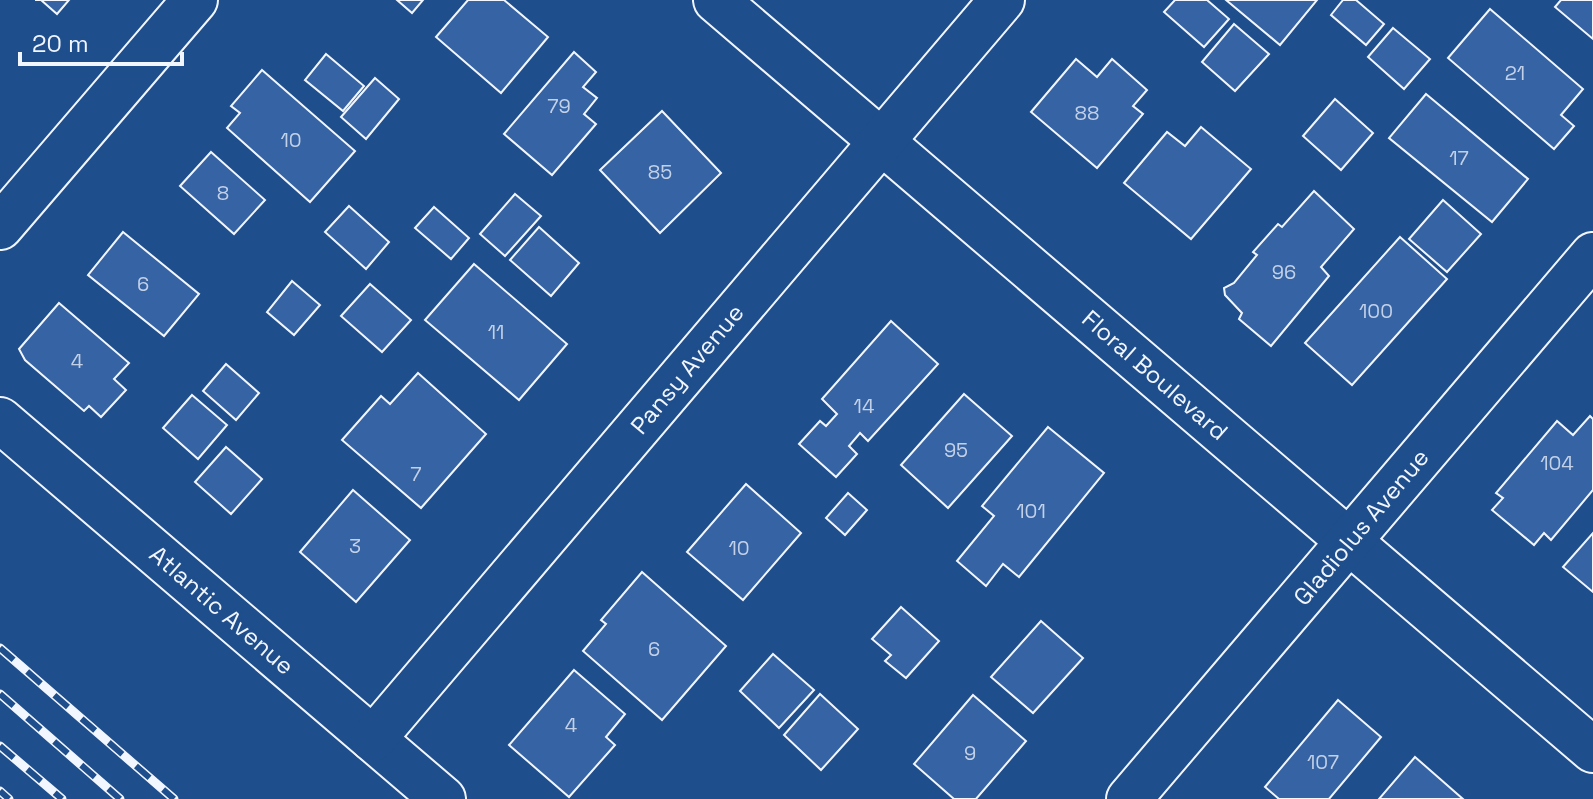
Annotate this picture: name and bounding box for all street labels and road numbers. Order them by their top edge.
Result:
street label: Pansy Avenue [624,298,750,440]
street label: Floral Boulevard [1076,303,1234,447]
street label: Gladiolus Avenue [1286,442,1436,612]
street label: Atlantic Avenue [143,539,301,681]

